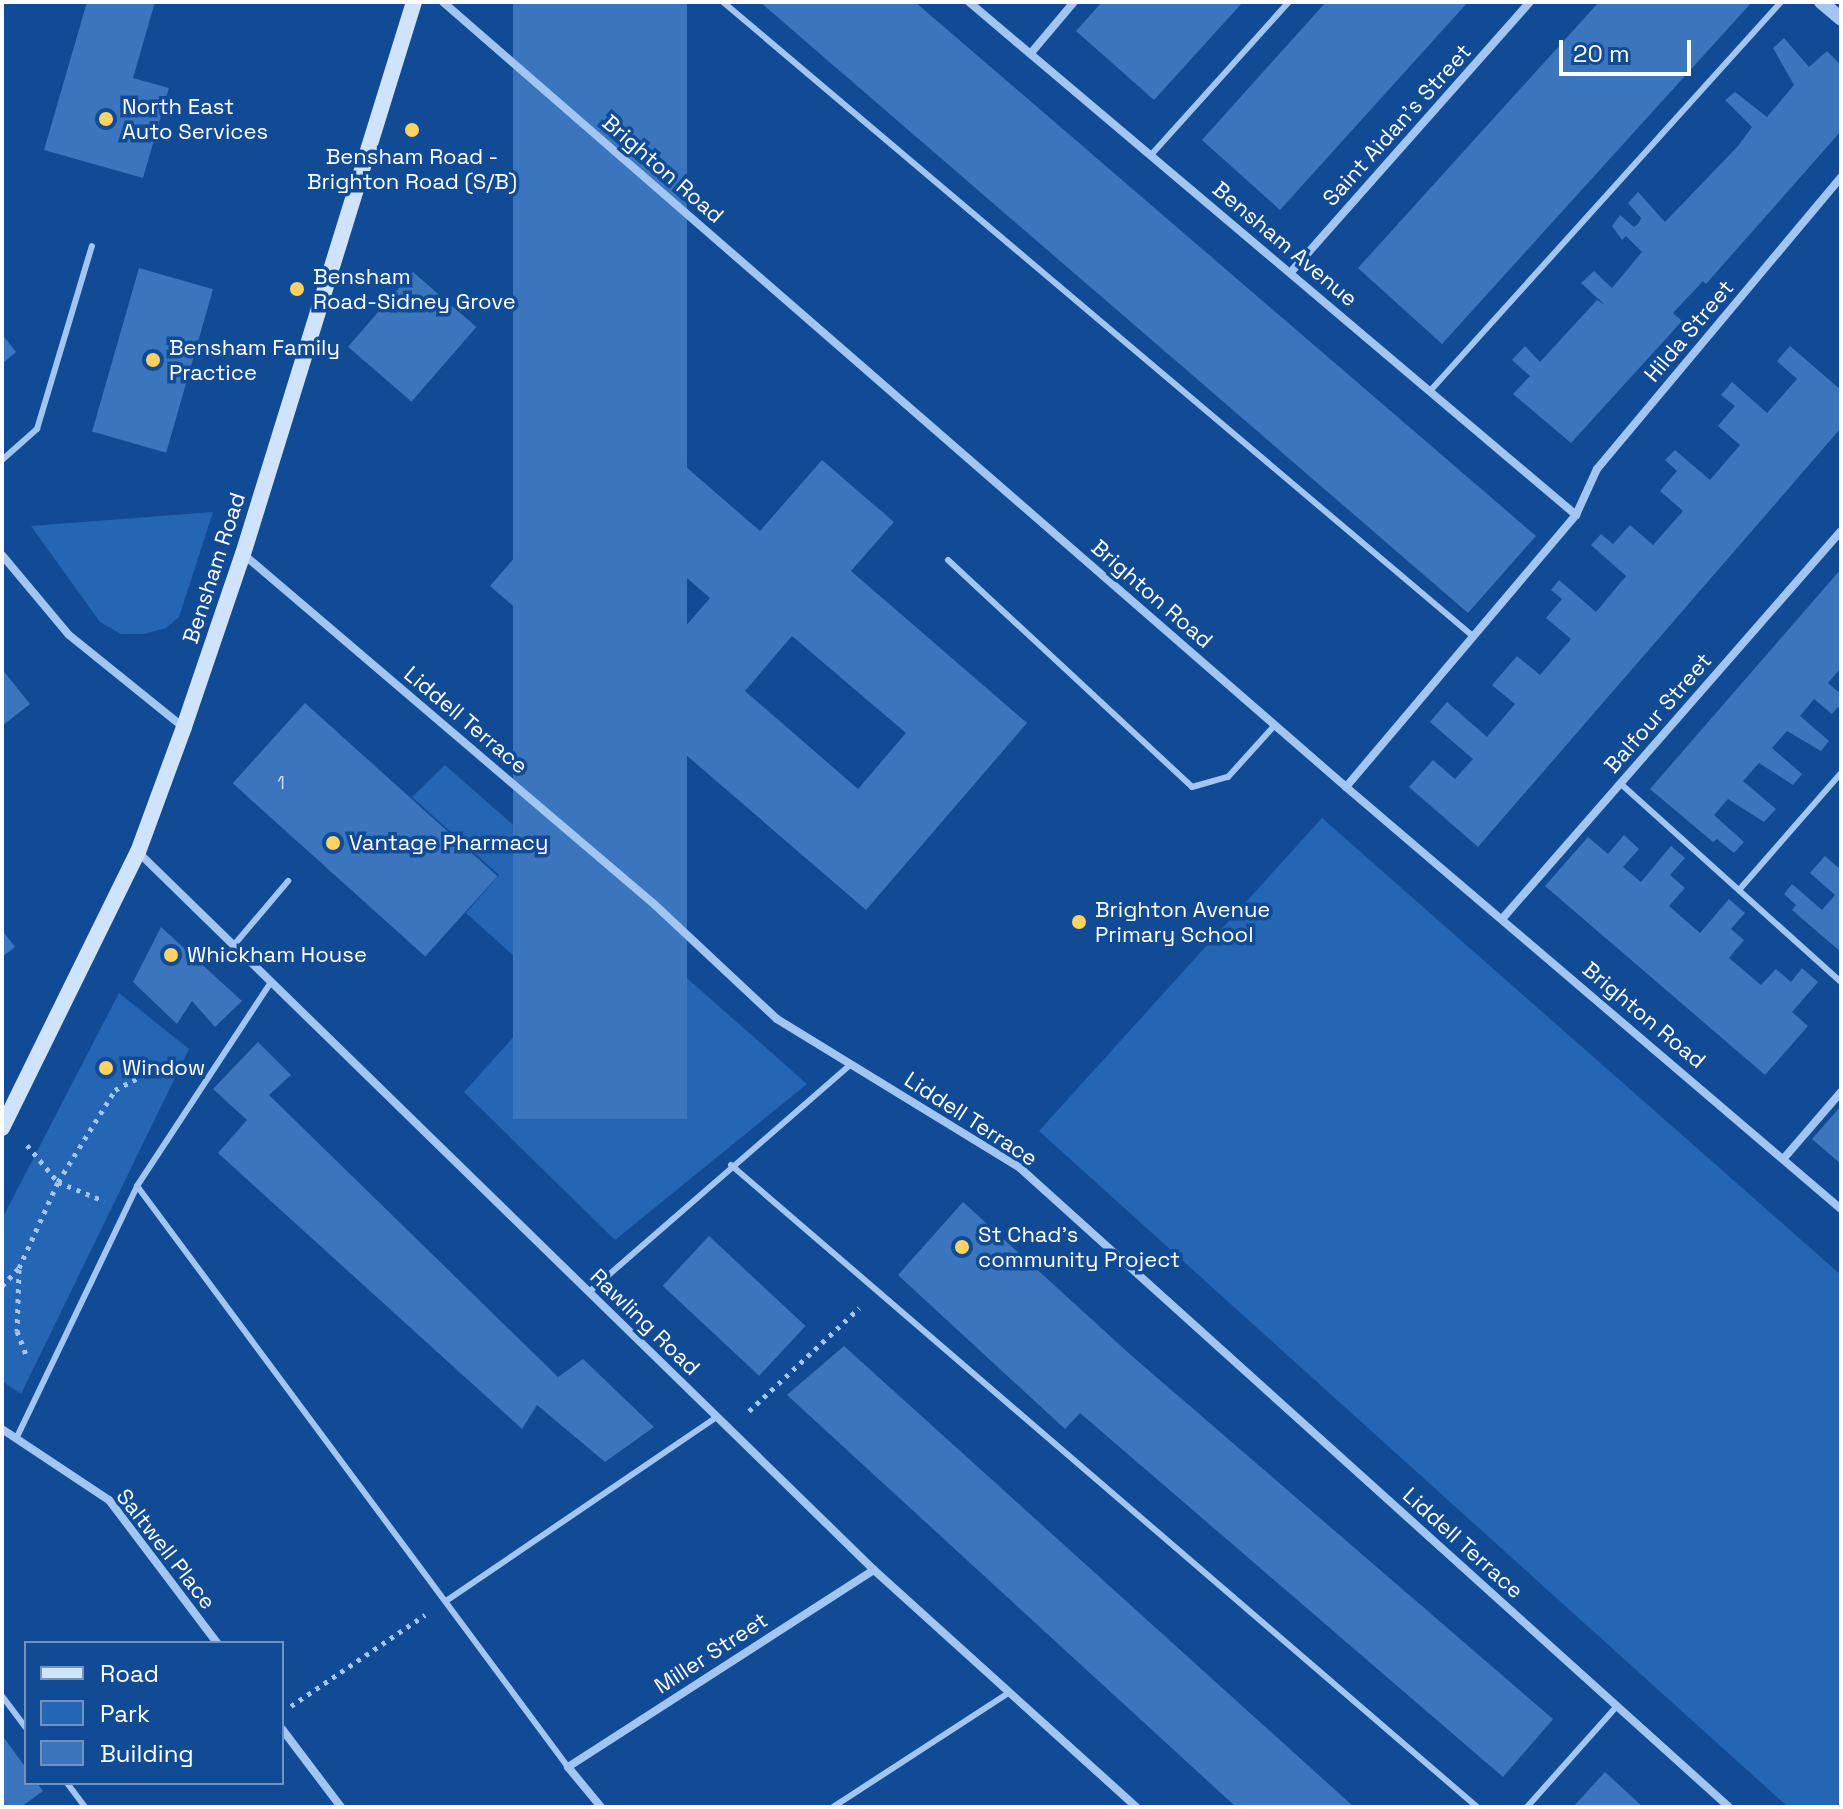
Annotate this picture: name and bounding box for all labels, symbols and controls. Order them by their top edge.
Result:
scale bar [1563,24,1695,74]
street label: Saint Aidan's Street [1317,38,1477,212]
text: 20 m [1573,38,1630,69]
place label: North East Auto Services [122,93,268,144]
street label: Brighton Road [597,109,729,229]
marker: North East Auto Services [97,110,115,128]
marker: Bensham Road - Brighton Road (S/B) [403,121,421,139]
place label: Bensham Road - Brighton Road (S/B) [307,143,517,194]
street label: Bensham Avenue [1207,176,1363,312]
place label: Bensham Road-Sidney Grove [313,263,516,314]
street label: Hilda Street [1639,275,1739,387]
marker: Bensham Road-Sidney Grove [288,280,306,298]
place label: Bensham Family Practice [169,334,340,386]
marker: Bensham Family Practice [144,351,162,369]
street label: Bensham Road [177,489,251,647]
street label: Brighton Road [1086,534,1218,654]
street label: Balfour Street [1599,648,1717,778]
street label: Liddell Terrace [399,660,533,780]
house number: 1 [277,772,285,794]
place label: Vantage Pharmacy [349,830,548,856]
marker: Vantage Pharmacy [324,834,342,852]
place label: Brighton Avenue Primary School [1095,896,1271,948]
marker: Brighton Avenue Primary School [1070,913,1088,931]
place label: Whickham House [187,942,367,968]
marker: Whickham House [162,946,180,964]
street label: Brighton Road [1577,956,1711,1074]
place label: Window [122,1055,205,1081]
marker: Window [97,1059,115,1077]
street label: Liddell Terrace [899,1066,1043,1172]
place label: St Chad's community Project [978,1221,1180,1272]
marker: St Chad's community Project [953,1238,971,1256]
street label: Rawling Road [585,1263,705,1381]
street label: Liddell Terrace [1397,1482,1529,1604]
street label: Saltwell Place [111,1483,221,1615]
street label: Miller Street [650,1607,772,1699]
legend [24,1641,284,1785]
text: Road [100,1658,159,1689]
text: Park [100,1698,150,1729]
text: Building [100,1738,194,1769]

